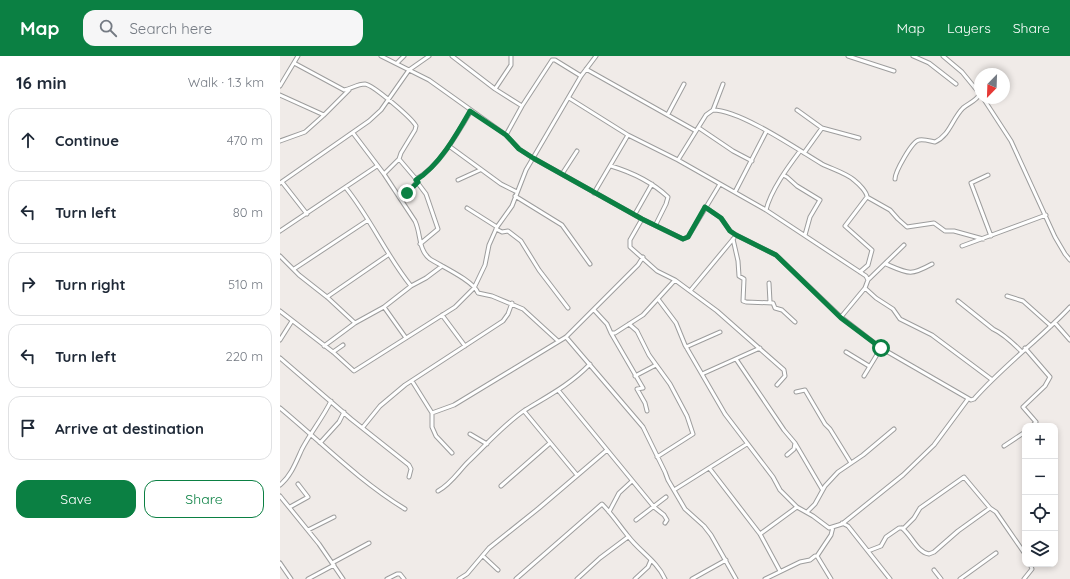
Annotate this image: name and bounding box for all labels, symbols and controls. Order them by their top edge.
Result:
search box [83,10,363,46]
text: Map [20,16,59,40]
icon: search [97,17,119,39]
text: Search here [129,19,212,38]
text: Map [896,19,925,37]
text: Layers [947,19,991,37]
text: Share [1013,19,1050,37]
north arrow [974,68,1010,104]
text: 16 min [16,72,67,93]
text: Walk · 1.3 km [188,74,264,90]
icon: ahead [17,129,39,151]
text: Continue [55,131,119,150]
text: 470 m [227,132,263,148]
route end [398,184,416,202]
icon: left [17,201,39,223]
text: Turn left [55,203,117,222]
text: 80 m [233,204,263,220]
icon: right [17,273,39,295]
text: Turn right [55,275,126,294]
text: 510 m [228,276,263,292]
route start [872,339,890,357]
icon: left [17,345,39,367]
text: Turn left [55,347,117,366]
text: 220 m [225,348,263,364]
icon: arrive [17,417,39,439]
text: Arrive at destination [55,419,204,438]
map controls [1022,423,1058,567]
button: + [1022,423,1058,459]
button: − [1022,459,1058,495]
button: Save [16,480,136,518]
button: Share [144,480,264,518]
button: locate [1022,495,1058,531]
button: layers [1022,531,1058,567]

